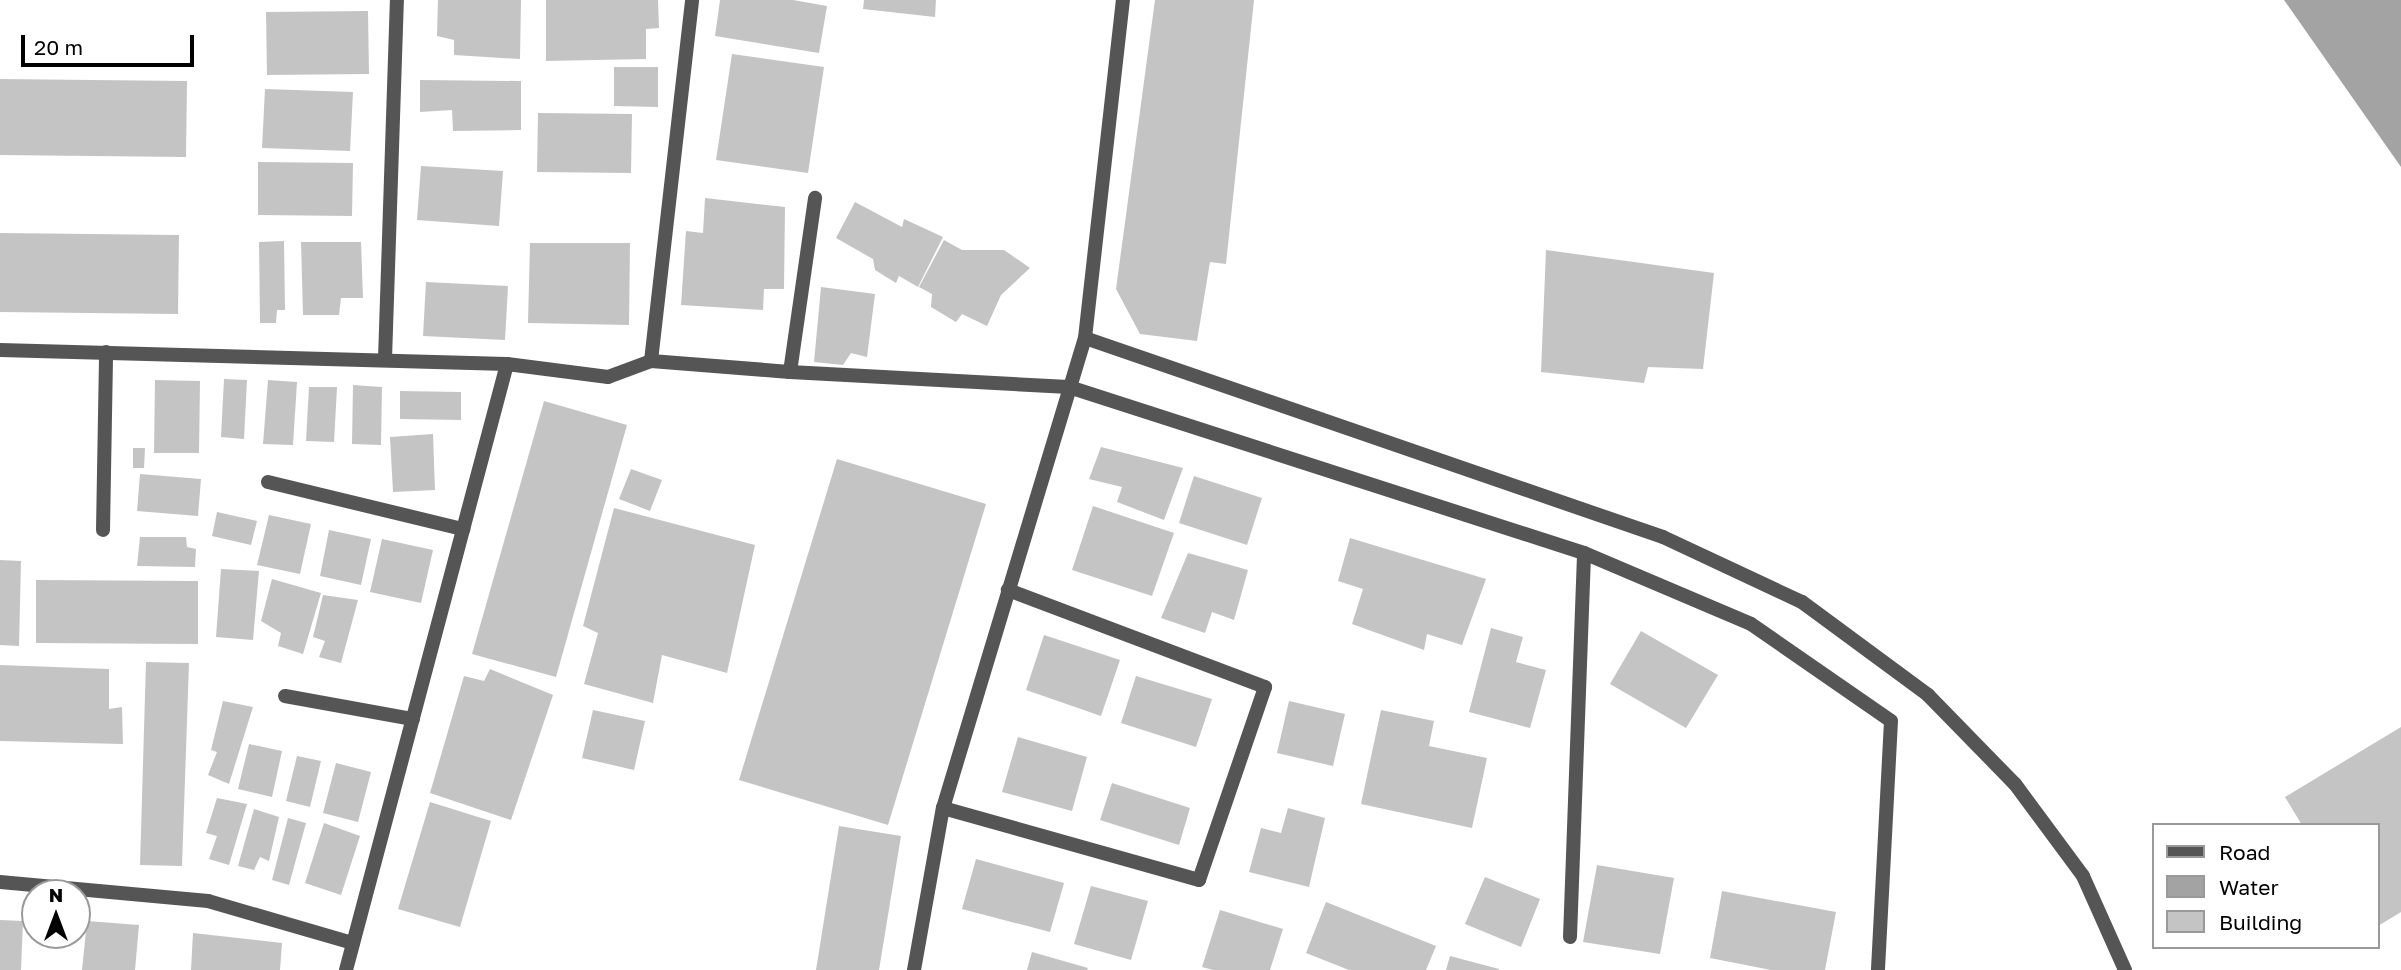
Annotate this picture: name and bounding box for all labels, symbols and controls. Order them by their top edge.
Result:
scale bar [24,21,198,65]
text: 20 m [34,34,83,60]
legend [2152,823,2380,949]
text: Road [2219,839,2270,865]
text: Water [2219,874,2279,900]
north arrow [21,879,91,949]
text: N [49,883,63,906]
text: Building [2219,909,2302,935]

